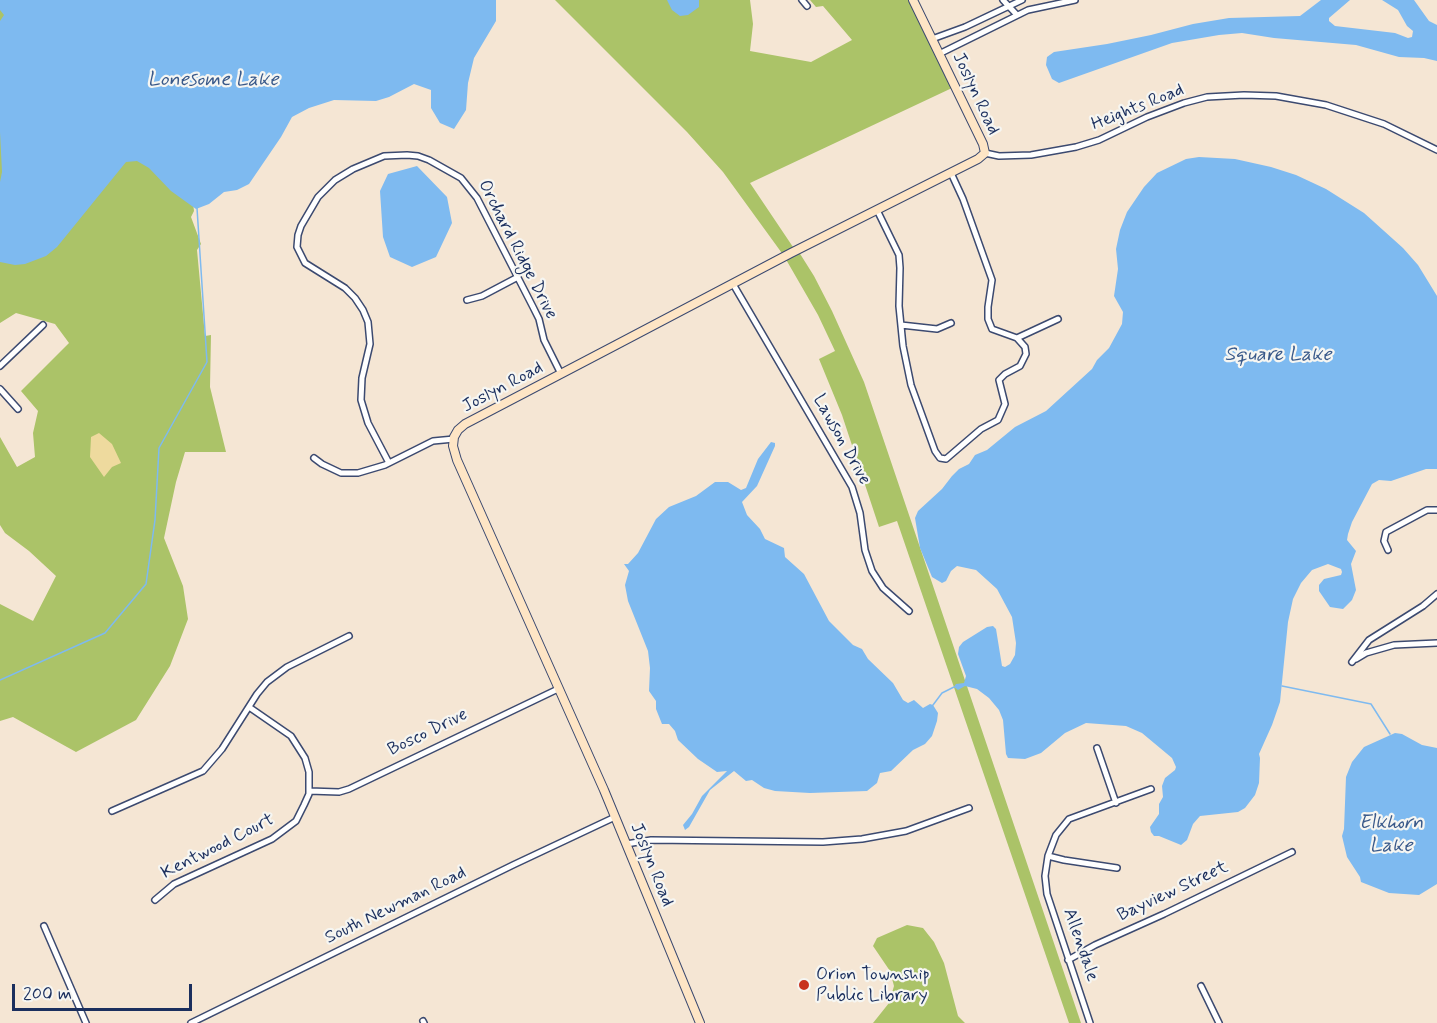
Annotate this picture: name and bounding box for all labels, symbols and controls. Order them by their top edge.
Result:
street label: Joslyn Road [947,49,1003,139]
water label: Lonesome Lake [148,69,278,93]
street label: Heights Road [1089,80,1187,136]
street label: Orchard Ridge Drive [473,177,561,323]
water label: Square Lake [1224,344,1332,368]
street label: Joslyn Road [459,358,547,418]
street label: Lawson Drive [807,391,875,489]
street label: Bosco Drive [385,704,471,762]
street label: Kentwood Court [158,809,278,885]
water label: Elkhorn Lake [1359,812,1423,859]
street label: Joslyn Road [624,820,678,910]
street label: Bayview Street [1114,857,1232,927]
street label: South Newman Road [322,862,470,950]
street label: Allendale [1057,906,1103,984]
place label: Orion Township Public Library [816,964,930,1006]
scale bar [15,972,195,1010]
marker: Orion Township Public Library [797,978,811,992]
text: 200 m [23,982,72,1006]

